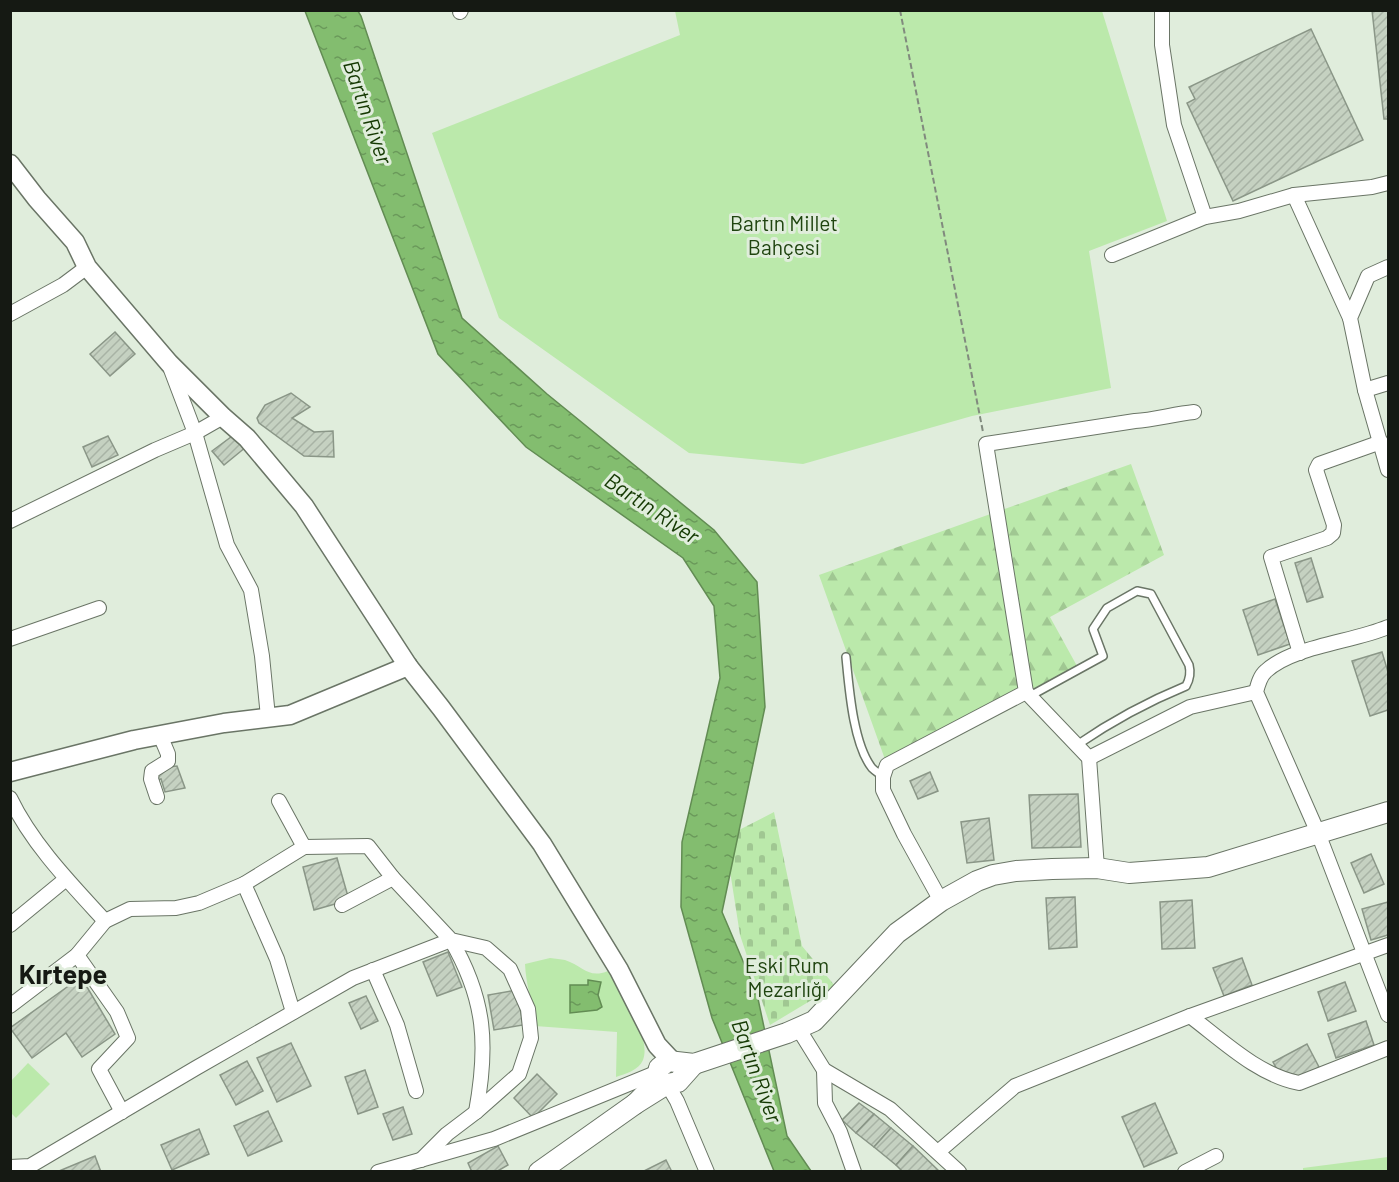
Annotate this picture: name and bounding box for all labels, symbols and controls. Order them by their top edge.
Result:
water label: Bartın River [339,56,399,168]
park label: Bartın Millet Bahçesi [730,210,838,259]
water label: Bartın River [600,466,706,549]
park label: Eski Rum Mezarlığı [745,952,829,1001]
district label: Kırtepe [19,957,107,989]
water label: Bartın River [727,1015,789,1127]

